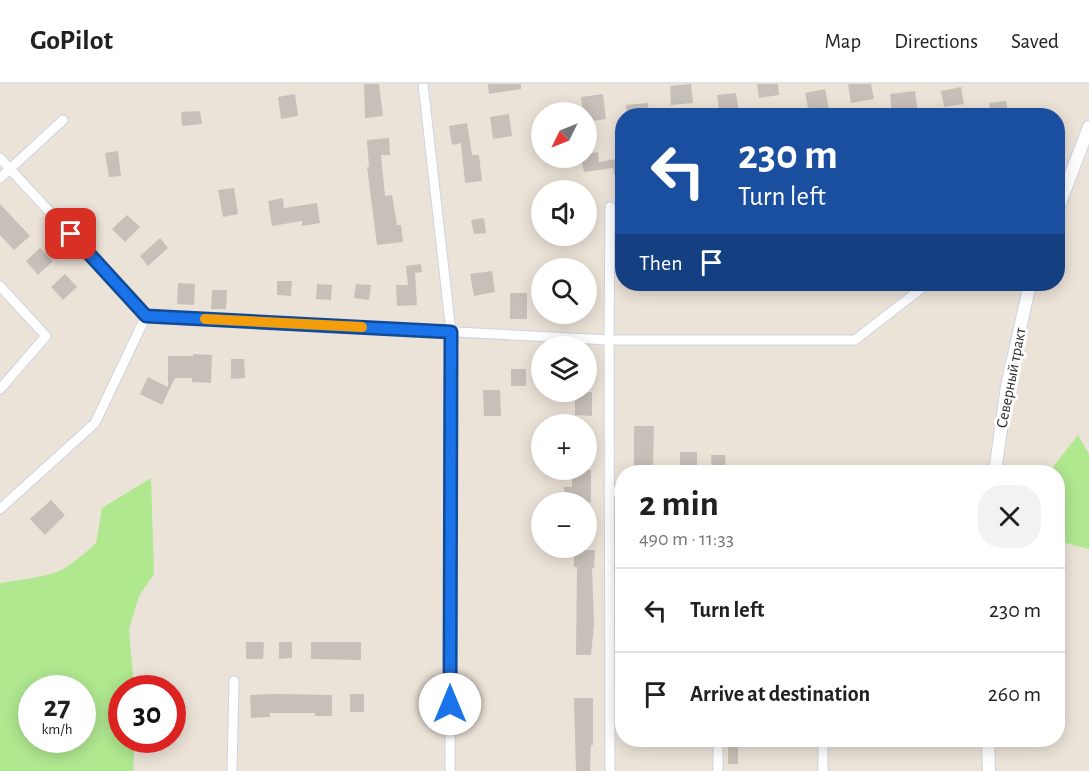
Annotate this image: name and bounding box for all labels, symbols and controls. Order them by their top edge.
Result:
text: GoPilot [30,27,113,55]
text: Map [825,31,861,52]
text: Directions [894,31,978,52]
text: Saved [1011,31,1059,52]
north arrow [531,102,597,168]
map controls [531,102,597,558]
icon: left [639,132,717,210]
text: 230 m [738,134,838,176]
button: sound [531,180,597,246]
text: Turn left [738,183,826,210]
pin [45,208,96,259]
icon: arrive [54,217,87,250]
icon: arrive [695,246,728,279]
text: Then [639,252,683,274]
button: search [531,258,597,324]
street label: Северный тракт [993,326,1029,430]
button: layers [531,336,597,402]
button: + [531,414,597,480]
button: close [978,485,1041,548]
text: 2 min [639,486,719,522]
button: − [531,492,597,558]
text: 490 m · 11:33 [639,529,734,549]
icon: left [639,594,672,627]
text: Turn left [690,599,764,621]
text: 230 m [989,599,1041,621]
position arrow [418,672,482,736]
speed limit sign: 30 [108,675,186,753]
icon: arrive [639,678,672,711]
text: Arrive at destination [690,683,870,705]
text: 260 m [988,683,1041,705]
text: 27 [43,692,71,722]
text: km/h [42,722,72,737]

